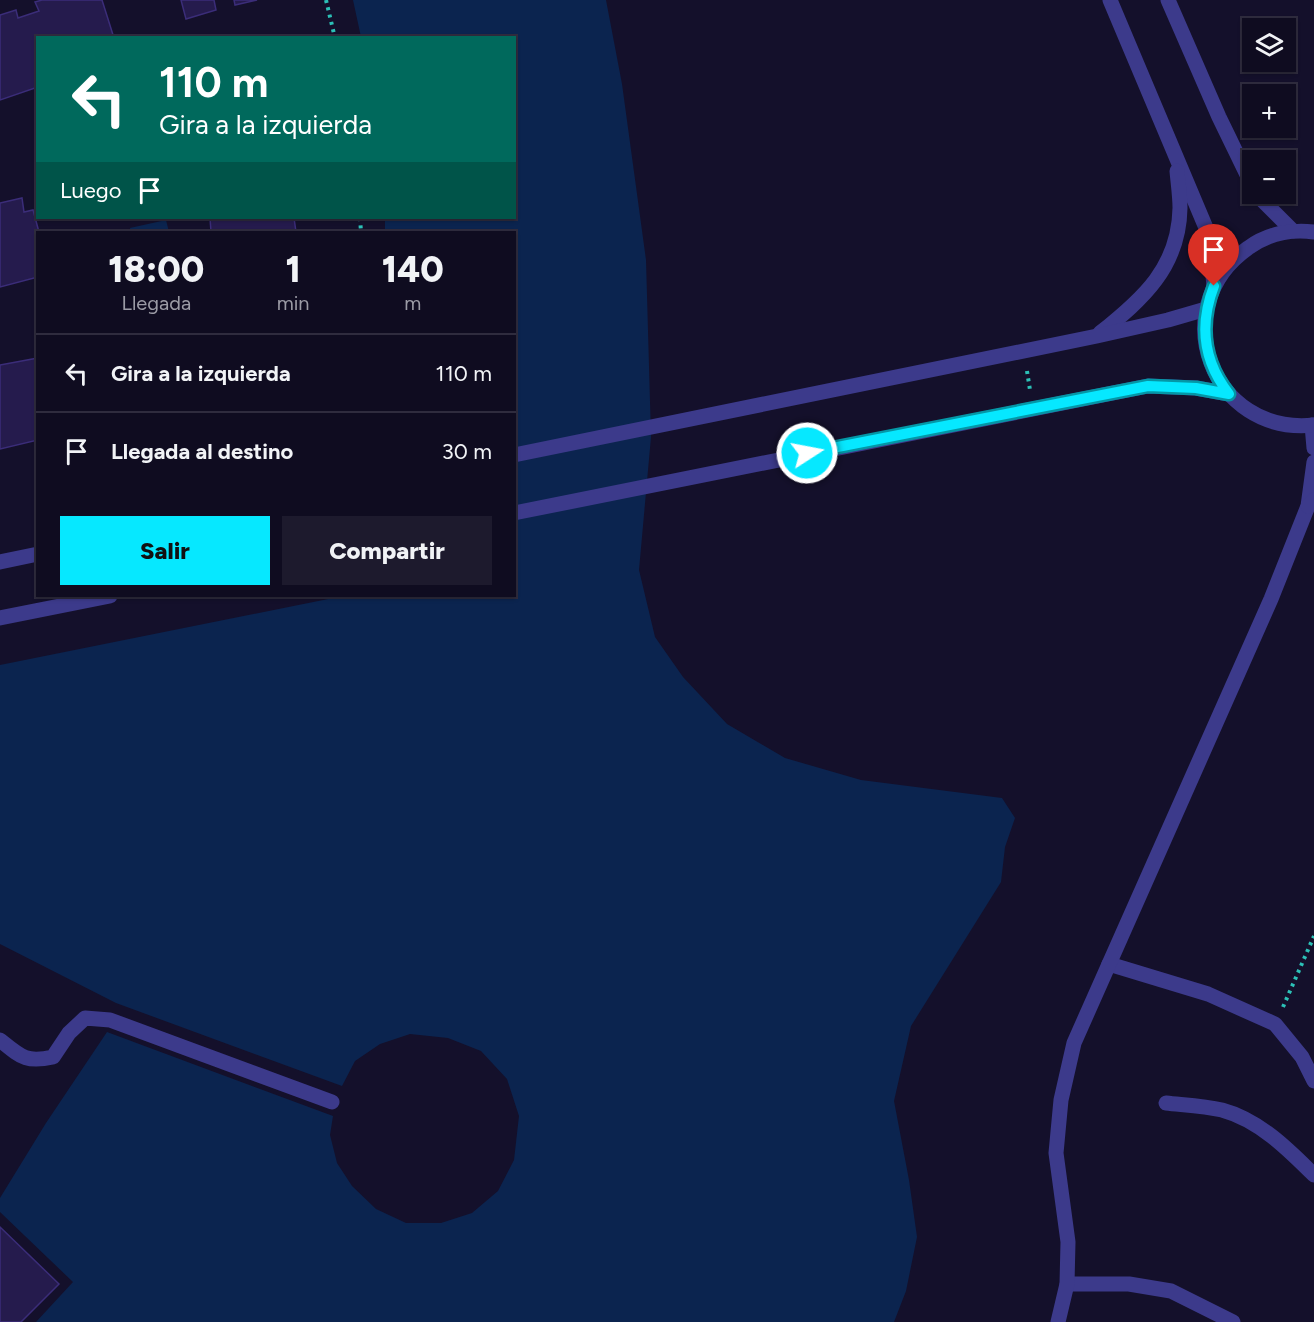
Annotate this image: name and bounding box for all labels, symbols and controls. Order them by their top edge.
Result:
map controls [1242,18,1296,204]
button: layers [1242,18,1296,72]
text: 110 m [159,57,268,108]
icon: left [60,60,138,138]
button: + [1242,84,1296,138]
text: Gira a la izquierda [159,108,372,141]
button: − [1242,150,1296,204]
icon: arrive [133,174,166,207]
text: Luego [60,177,121,204]
pin [1188,224,1239,286]
icon: arrive [1197,233,1230,266]
text: 18:00 [108,248,204,291]
text: 1 [285,248,301,291]
text: 140 [382,248,444,291]
text: Llegada [122,291,191,315]
text: min [277,291,309,315]
text: m [404,291,421,315]
icon: left [60,357,93,390]
text: Gira a la izquierda [111,360,291,387]
text: 110 m [436,360,492,387]
position arrow [775,421,839,485]
icon: arrive [60,435,93,468]
text: Llegada al destino [111,438,293,465]
text: 30 m [442,438,492,465]
button: Salir [60,516,270,585]
button: Compartir [282,516,492,585]

